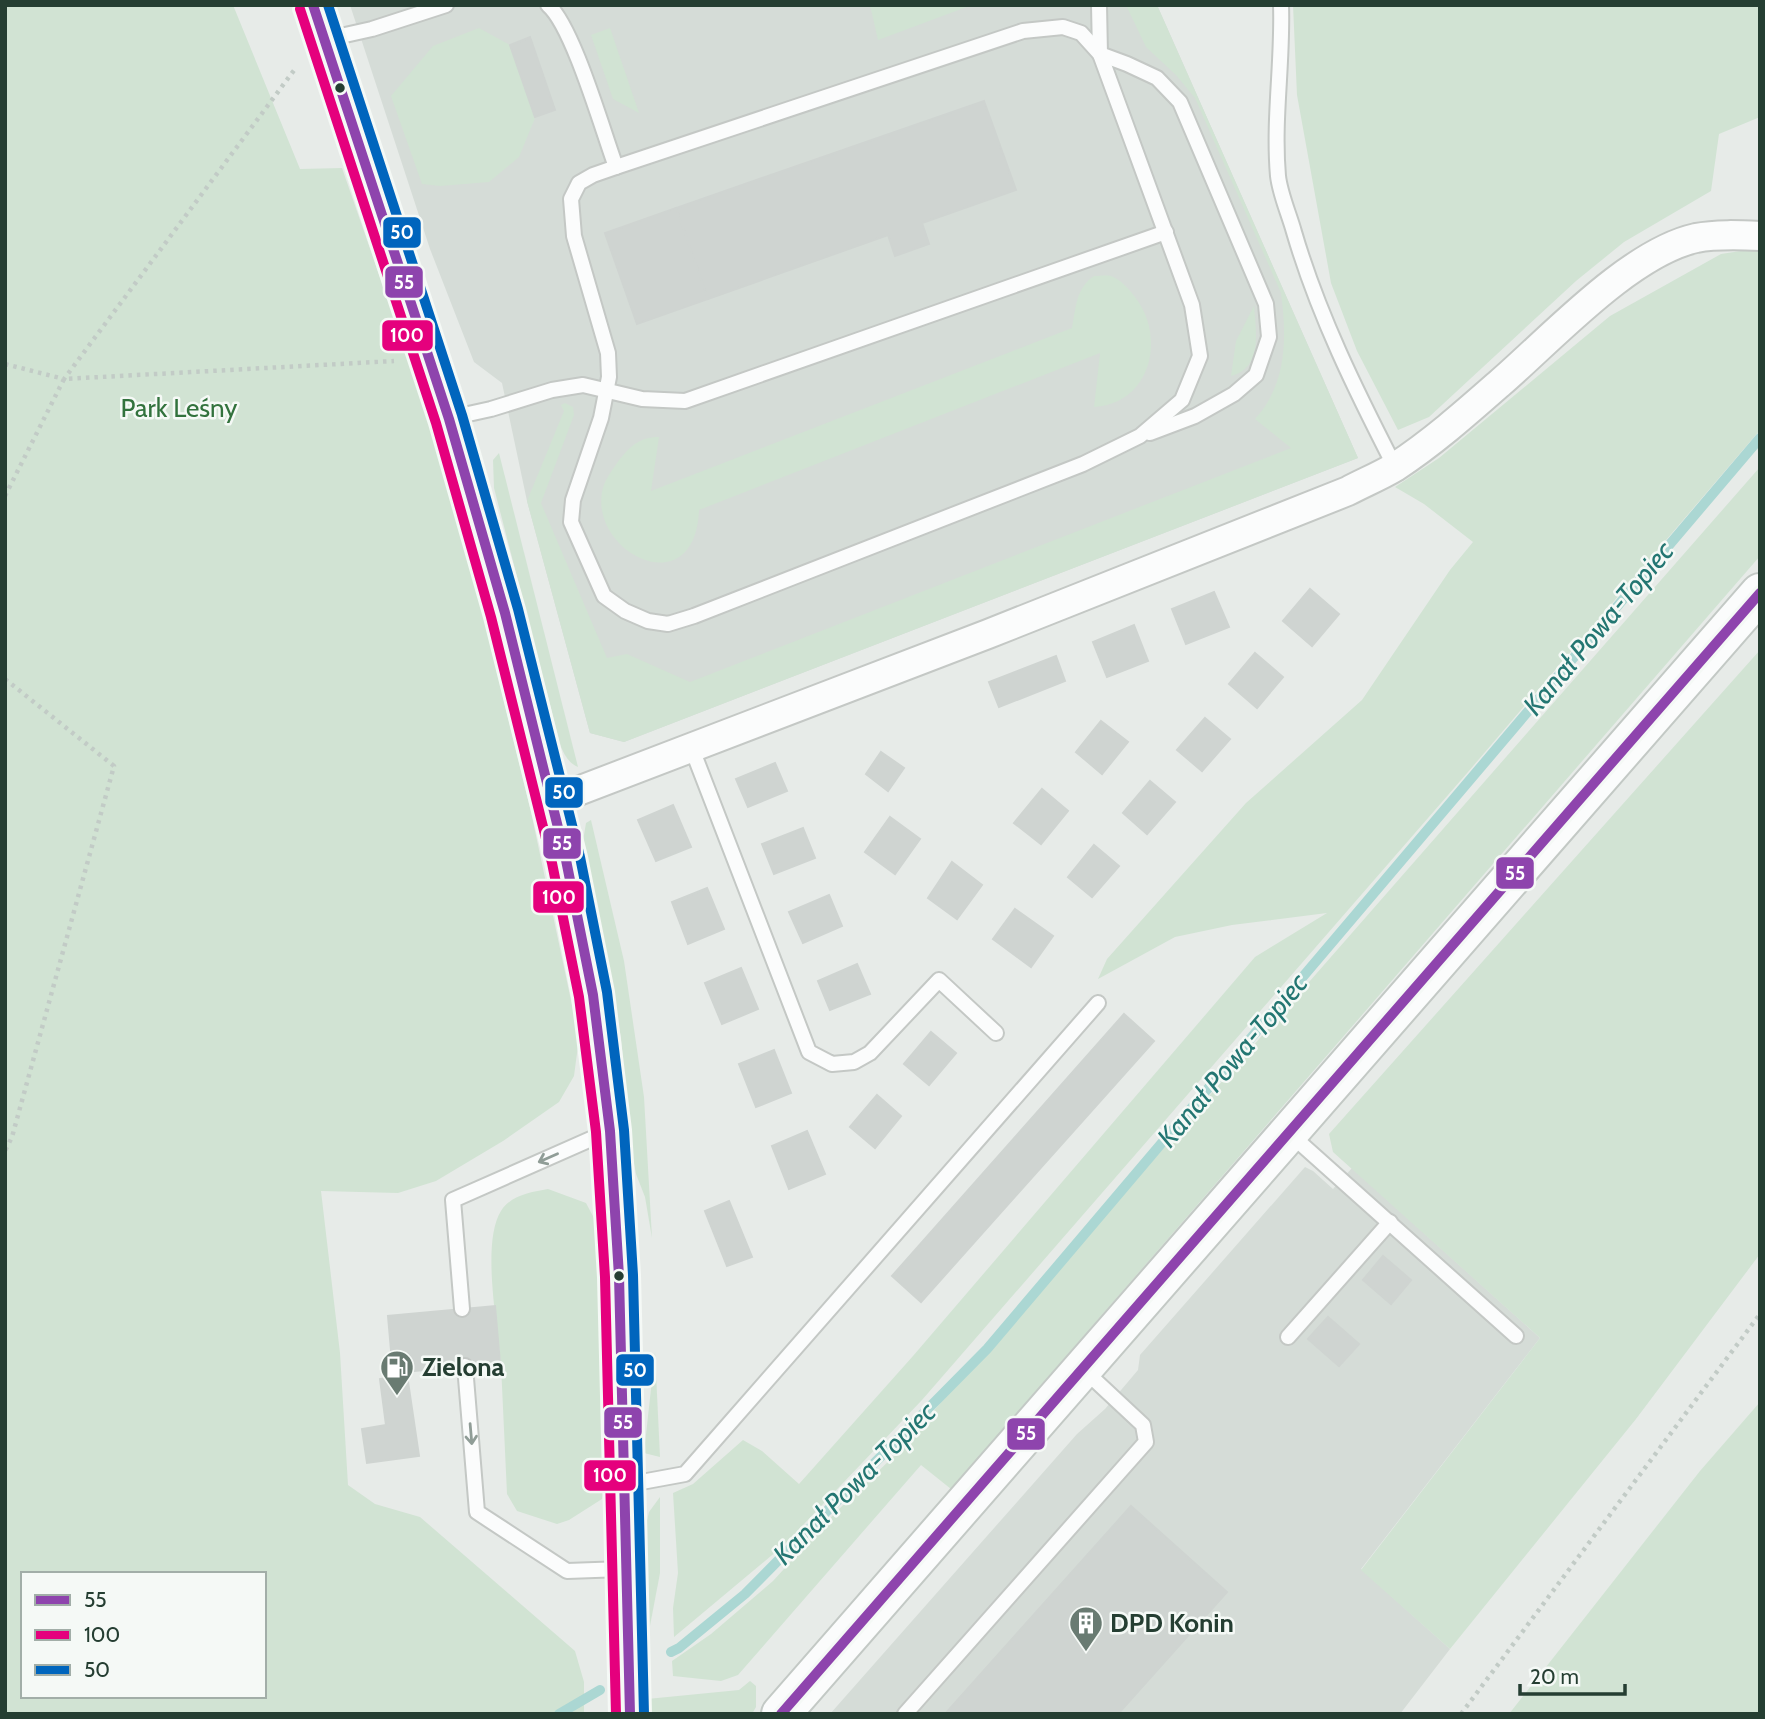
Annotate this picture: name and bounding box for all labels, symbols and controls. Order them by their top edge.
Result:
unlabelled marker [333,81,347,95]
line badge: 50 [382,216,422,249]
text: 50 [390,221,414,244]
line badge: 55 [384,265,424,299]
text: 55 [394,271,414,294]
line badge: 100 [381,319,434,352]
text: 100 [390,324,424,347]
park label: Park Leśny [121,392,237,424]
water label: Kanał Powa-Topiec [1515,534,1681,722]
line badge: 50 [544,776,584,809]
text: 50 [552,781,576,804]
line badge: 55 [542,827,582,860]
text: 55 [552,832,572,855]
line badge: 55 [1495,856,1535,890]
text: 55 [1505,862,1525,885]
line badge: 100 [532,880,585,914]
text: 100 [542,886,576,909]
water label: Kanał Powa-Topiec [1149,966,1315,1154]
one-way arrow [538,1152,559,1165]
unlabelled marker [612,1269,626,1283]
fuel station icon: Zielona [378,1348,416,1397]
place label: Zielona [422,1351,505,1383]
line badge: 50 [615,1353,655,1387]
text: 50 [623,1359,647,1382]
water label: Kanał Powa-Topiec [766,1394,943,1571]
line badge: 55 [603,1406,643,1439]
text: 55 [613,1411,633,1434]
line badge: 55 [1006,1417,1046,1451]
text: 55 [1016,1422,1036,1445]
one-way arrow [465,1423,478,1445]
line badge: 100 [583,1459,637,1492]
text: 100 [593,1464,627,1487]
legend [21,1572,266,1698]
text: 55 [84,1587,107,1612]
building icon: DPD Konin [1067,1604,1105,1653]
place label: DPD Konin [1110,1607,1234,1639]
text: 100 [84,1622,120,1647]
scale bar [1520,1652,1625,1696]
text: 50 [84,1657,110,1682]
text: 20 m [1530,1664,1579,1689]

